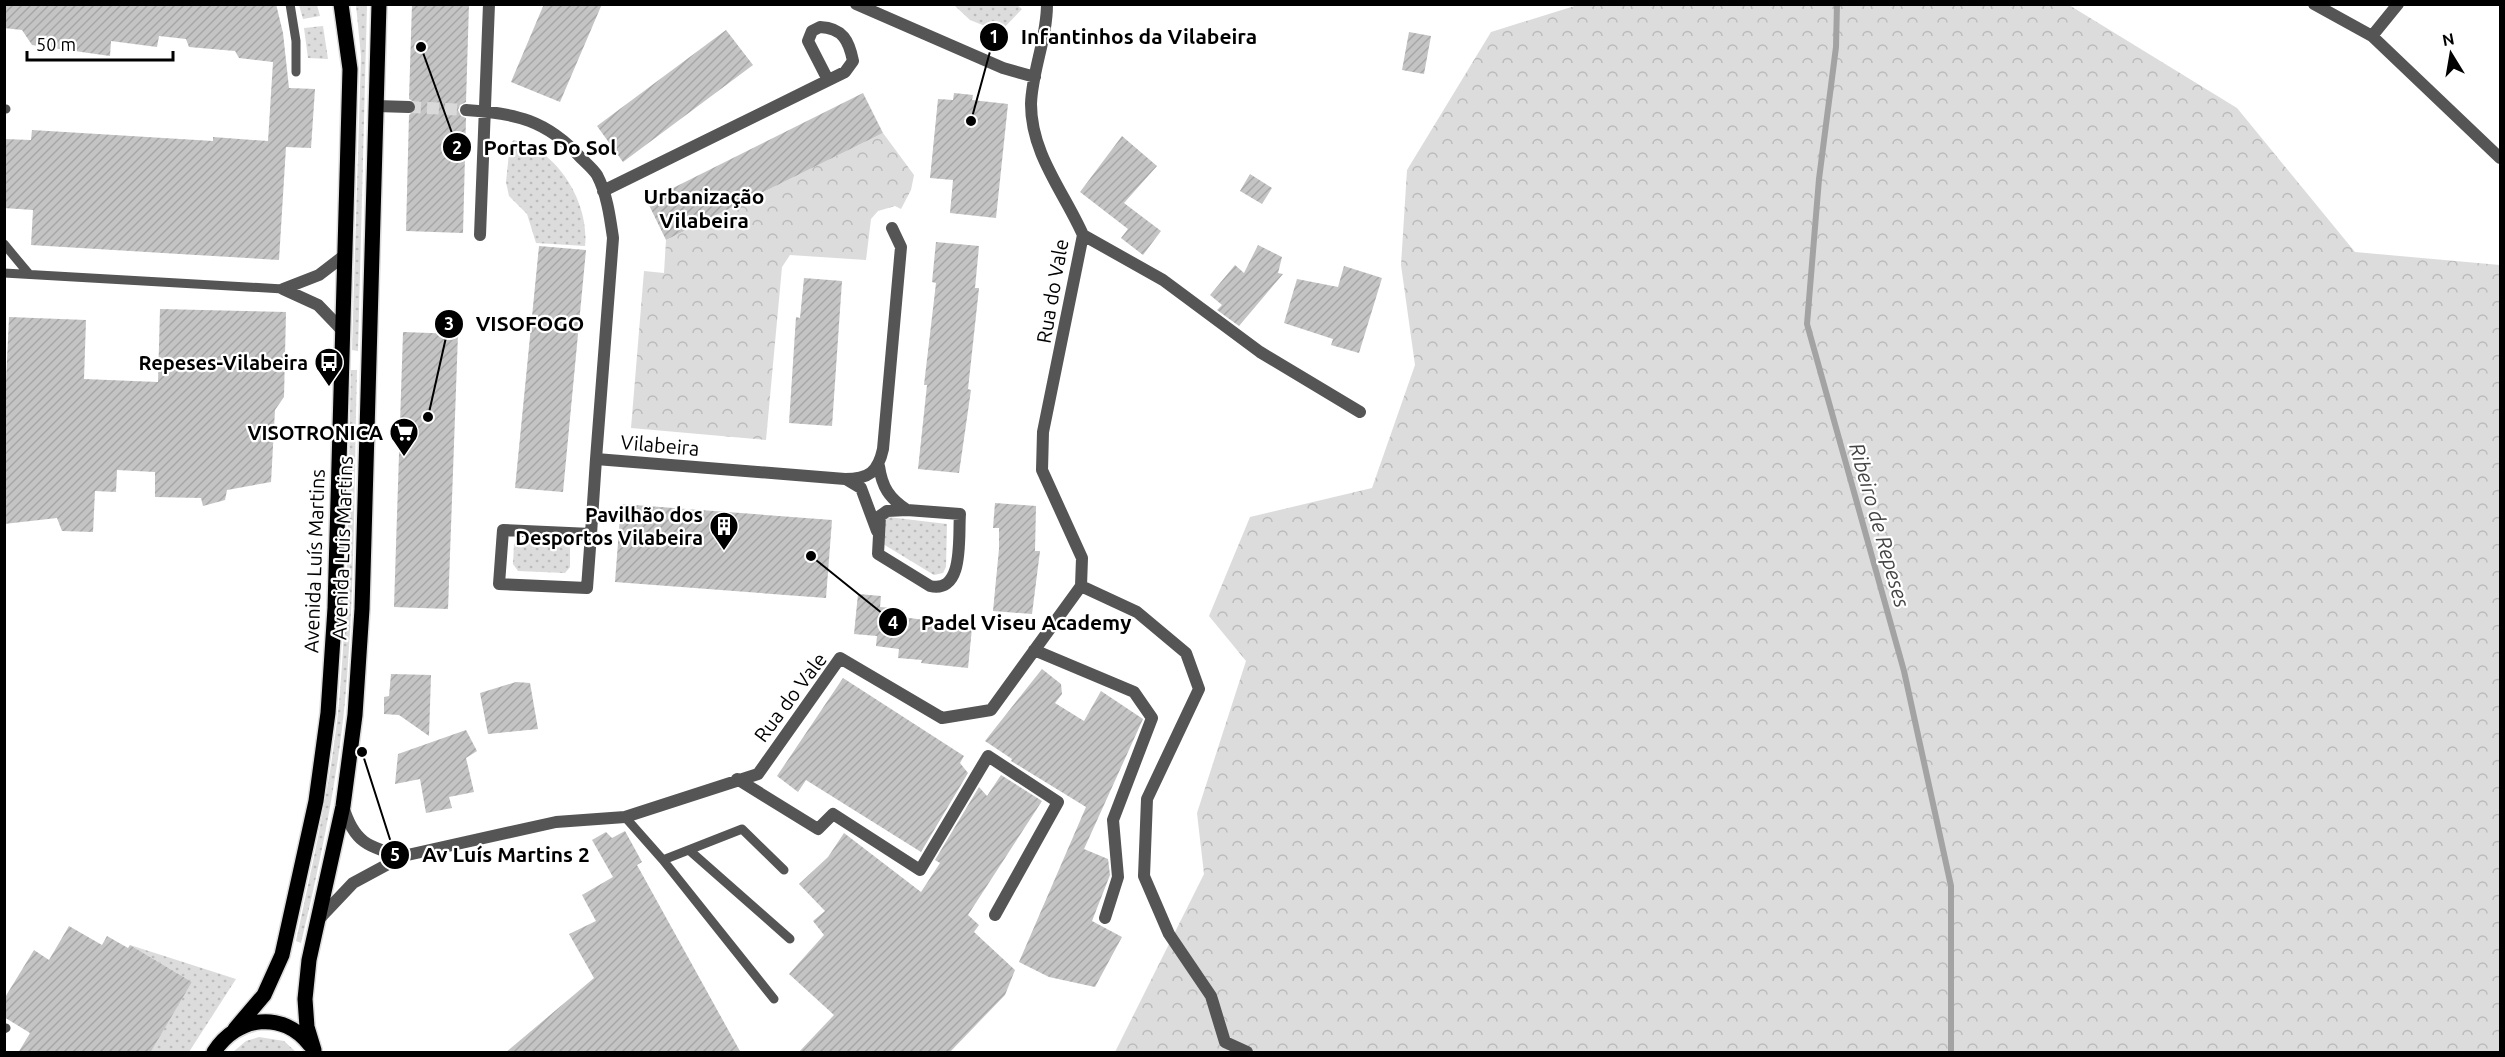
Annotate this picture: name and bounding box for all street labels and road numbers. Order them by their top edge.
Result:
street label: Rua do Vale [1032,237,1072,345]
street label: Vilabeira [620,430,700,460]
street label: Avenida Luis Martins [327,456,357,640]
street label: Avenida Luís Martins [299,469,329,653]
street label: Rua do Vale [749,648,831,746]

